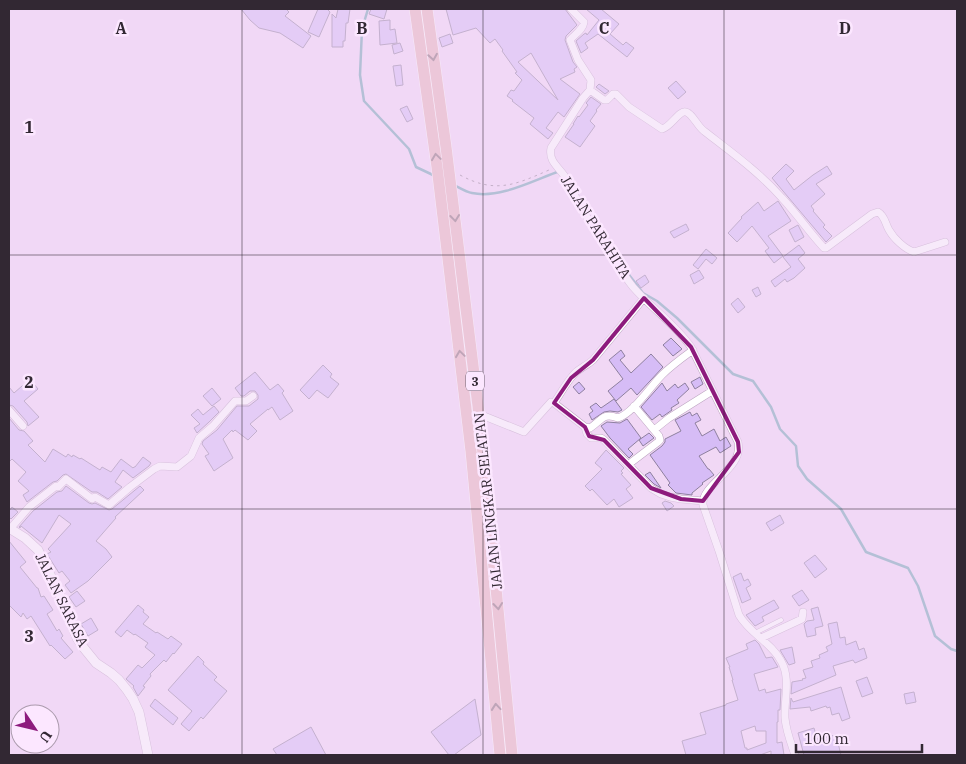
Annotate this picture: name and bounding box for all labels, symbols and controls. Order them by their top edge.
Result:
text: A [115,18,127,38]
text: B [356,18,368,38]
text: C [599,18,609,38]
text: D [839,18,851,38]
one-way arrow [427,53,438,61]
text: 1 [24,117,34,137]
one-way arrow [431,153,442,161]
street label: JALAN PARAHITA [557,172,635,282]
one-way arrow [449,214,460,222]
one-way arrow [455,349,465,358]
text: 2 [24,372,34,392]
road number: 3 [466,372,484,391]
street label: JALAN LINGKAR SELATAN [470,412,506,590]
street label: JALAN SARASA [31,550,93,650]
one-way arrow [493,602,504,610]
text: 3 [24,626,34,646]
one-way arrow [491,702,502,710]
north arrow [10,704,60,754]
scale bar [796,722,922,754]
text: U [35,727,56,746]
text: 100 m [804,729,849,748]

